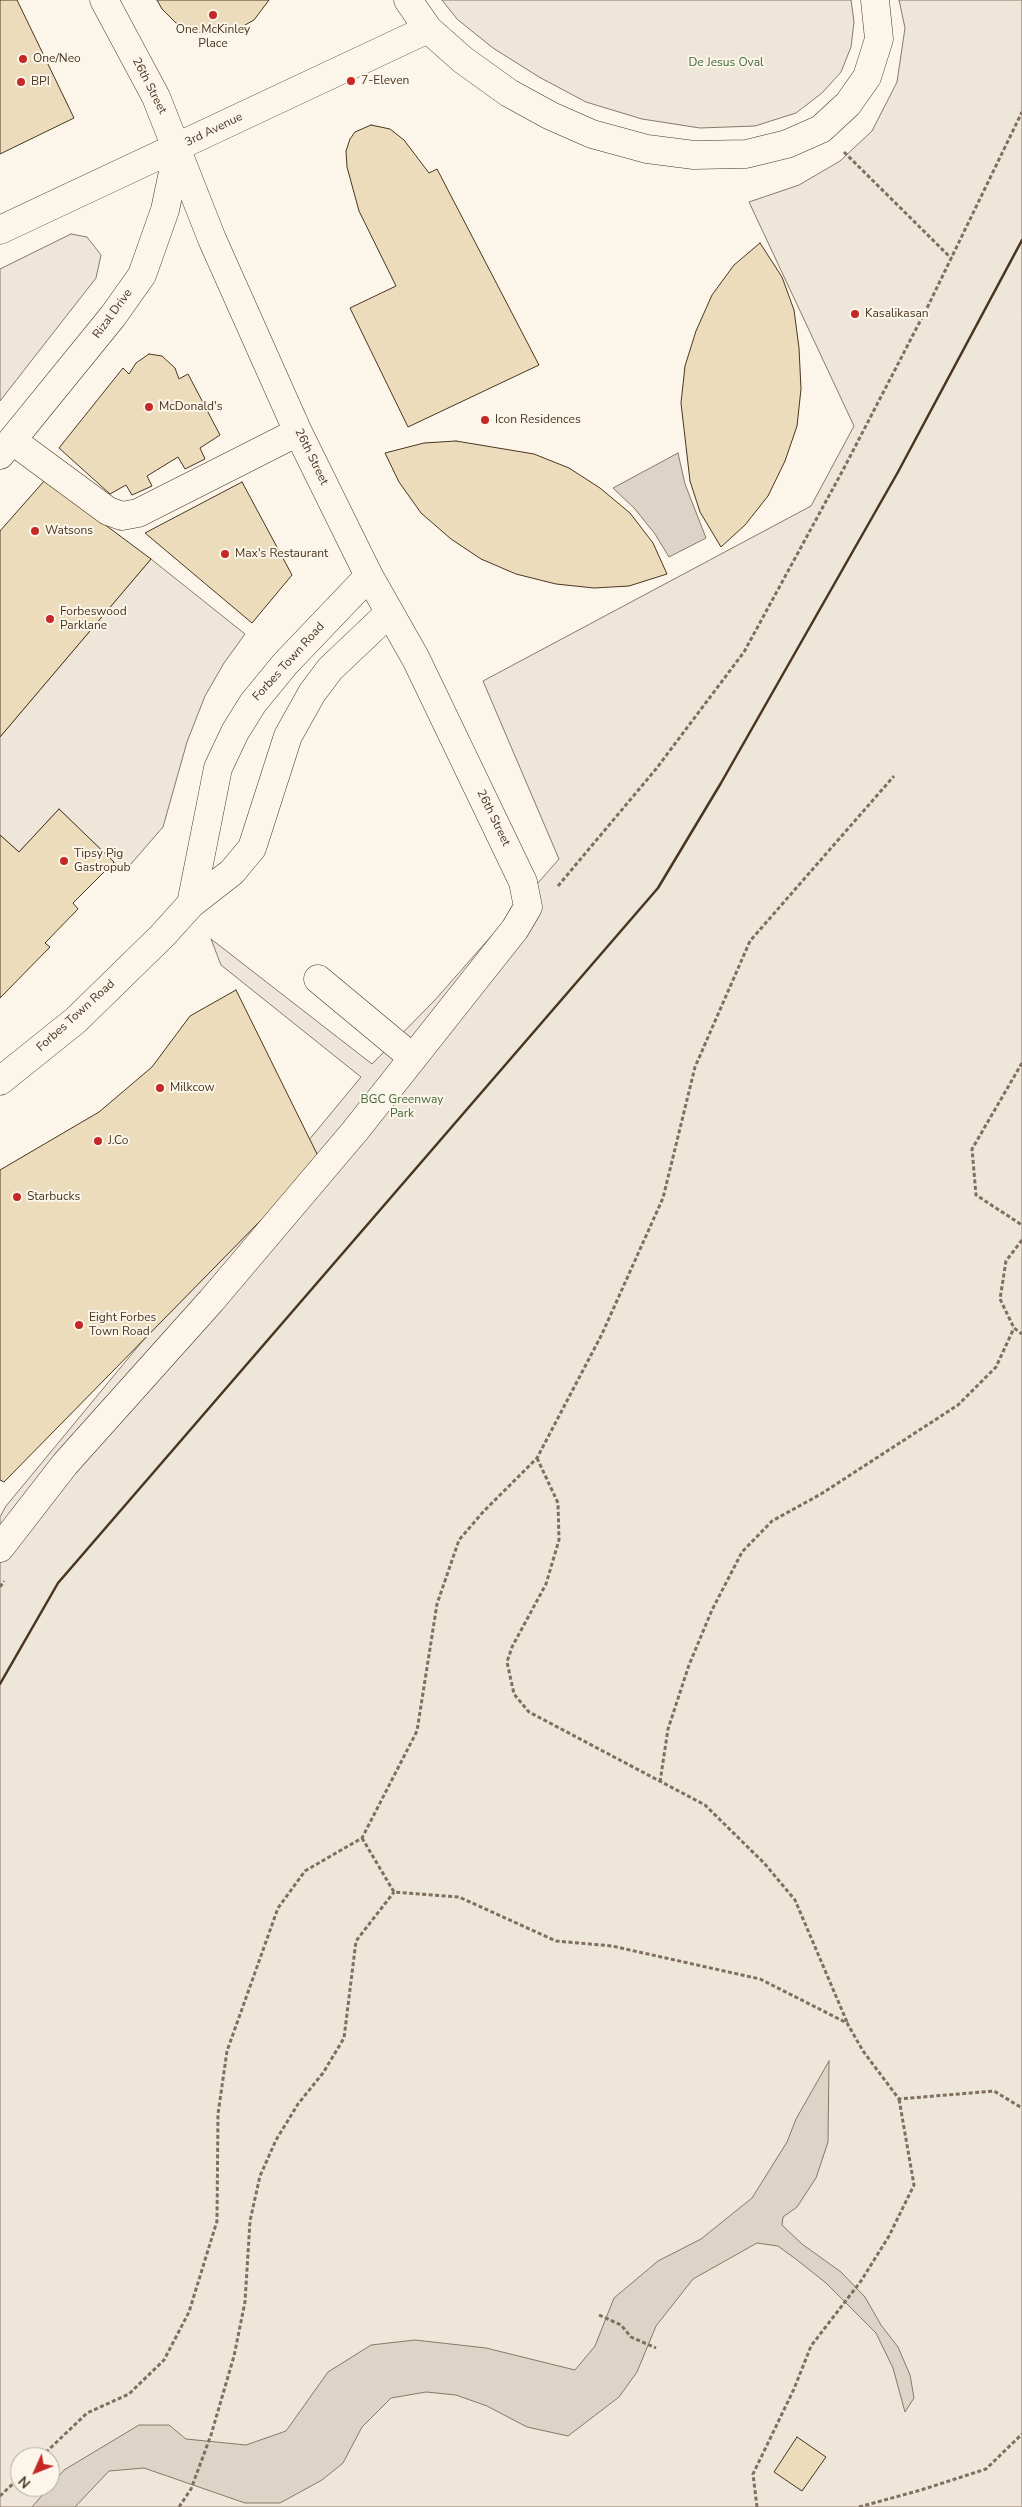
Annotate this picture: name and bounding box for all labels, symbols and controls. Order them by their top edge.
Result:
marker: One McKinley Place [207,9,219,21]
place label: One McKinley Place [176,23,250,51]
place label: One/Neo [33,52,81,66]
marker: One/Neo [17,53,29,65]
street label: 26th Street [129,55,169,117]
park label: De Jesus Oval [688,56,764,70]
place label: 7-Eleven [361,74,409,88]
place label: BPI [31,75,50,89]
marker: 7-Eleven [345,75,357,87]
marker: BPI [15,76,27,88]
street label: 3rd Avenue [183,110,245,150]
street label: Rizal Drive [90,286,136,342]
place label: Kasalikasan [865,307,929,321]
marker: Kasalikasan [849,308,861,320]
place label: McDonald's [159,400,222,414]
marker: McDonald's [143,401,155,413]
place label: Icon Residences [495,413,581,427]
marker: Icon Residences [479,414,491,426]
street label: 26th Street [291,426,331,488]
place label: Watsons [45,524,93,538]
marker: Watsons [29,525,41,537]
place label: Max's Restaurant [235,547,328,561]
marker: Max's Restaurant [219,548,231,560]
place label: Forbeswood Parklane [60,605,127,633]
marker: Forbeswood Parklane [44,613,56,625]
street label: Forbes Town Road [250,620,328,704]
street label: 26th Street [473,787,513,849]
place label: Tipsy Pig Gastropub [74,847,131,875]
marker: Tipsy Pig Gastropub [58,855,70,867]
street label: Forbes Town Road [34,977,118,1055]
place label: Milkcow [170,1081,215,1095]
marker: Milkcow [154,1082,166,1094]
park label: BGC Greenway Park [361,1093,443,1121]
place label: J.Co [108,1134,128,1148]
marker: J.Co [92,1135,104,1147]
place label: Starbucks [27,1190,80,1204]
marker: Starbucks [11,1191,23,1203]
place label: Eight Forbes Town Road [89,1311,156,1339]
marker: Eight Forbes Town Road [73,1319,85,1331]
north arrow [10,2447,60,2497]
text: N [14,2472,35,2492]

